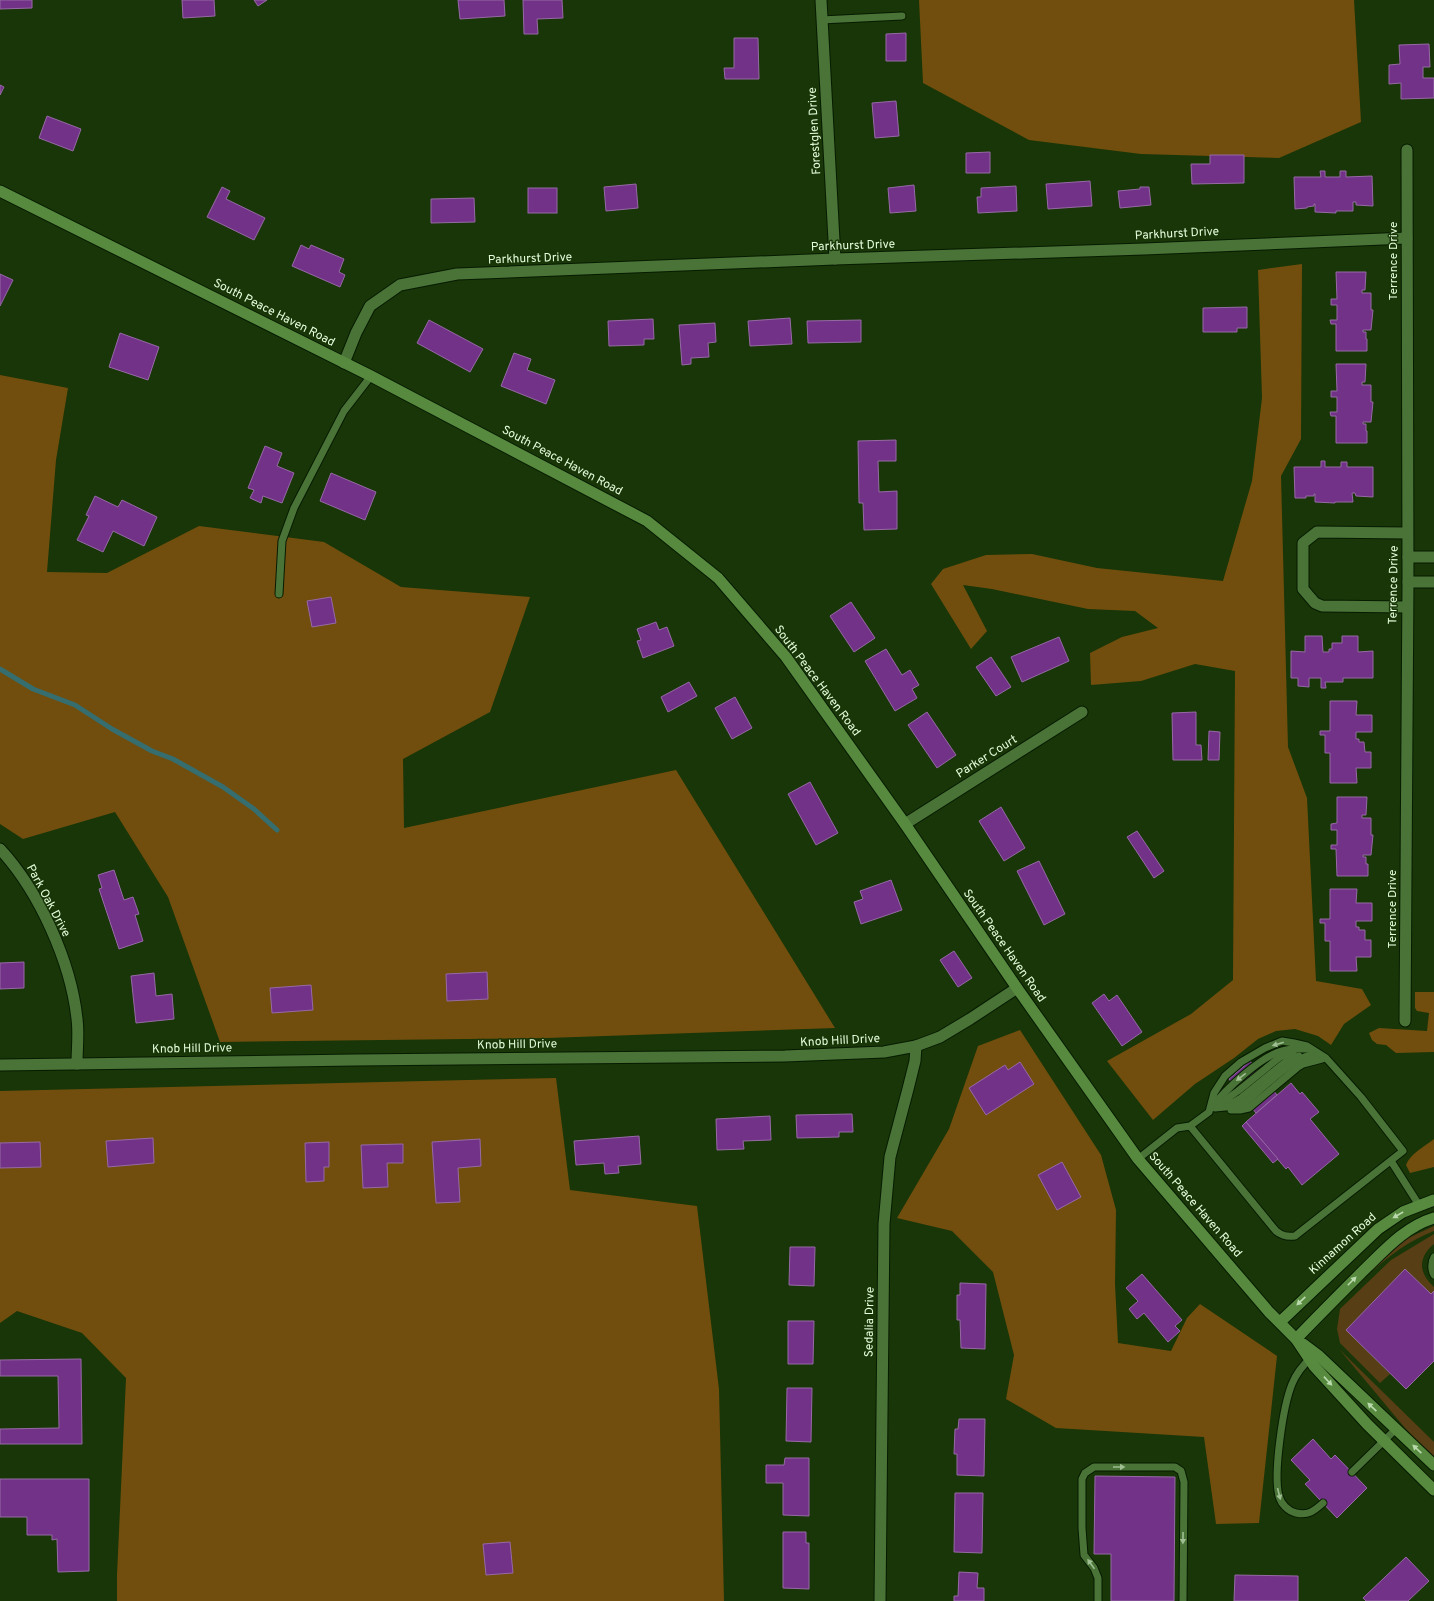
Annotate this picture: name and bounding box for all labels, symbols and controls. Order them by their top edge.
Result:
street label: Forestglen Drive [805,87,825,175]
street label: Terrence Drive [1386,222,1402,300]
street label: Parkhurst Drive [1135,224,1219,244]
street label: Parkhurst Drive [811,237,895,255]
street label: Parkhurst Drive [488,250,572,268]
street label: South Peace Haven Road [210,275,338,351]
street label: South Peace Haven Road [499,422,625,500]
street label: Terrence Drive [1385,545,1403,625]
street label: South Peace Haven Road [770,622,864,740]
street label: Parker Court [953,732,1021,782]
street label: Park Oak Drive [22,862,74,940]
street label: Terrence Drive [1385,870,1401,948]
street label: South Peace Haven Road [959,886,1049,1006]
street label: Knob Hill Drive [800,1031,880,1051]
street label: Knob Hill Drive [477,1036,557,1054]
street label: Knob Hill Drive [152,1040,232,1058]
one-way arrow [1271,1041,1284,1047]
one-way arrow [1236,1073,1247,1081]
street label: South Peace Haven Road [1145,1149,1245,1261]
street label: Kinnamon Road [1306,1209,1380,1279]
one-way arrow [1393,1211,1403,1219]
one-way arrow [1347,1276,1357,1286]
street label: Sedalia Drive [861,1287,879,1357]
one-way arrow [1296,1297,1306,1306]
one-way arrow [1323,1376,1333,1386]
one-way arrow [1367,1402,1377,1411]
one-way arrow [1412,1444,1422,1454]
one-way arrow [1113,1464,1126,1470]
one-way arrow [1276,1488,1282,1500]
one-way arrow [1180,1532,1186,1545]
one-way arrow [1087,1558,1094,1570]

